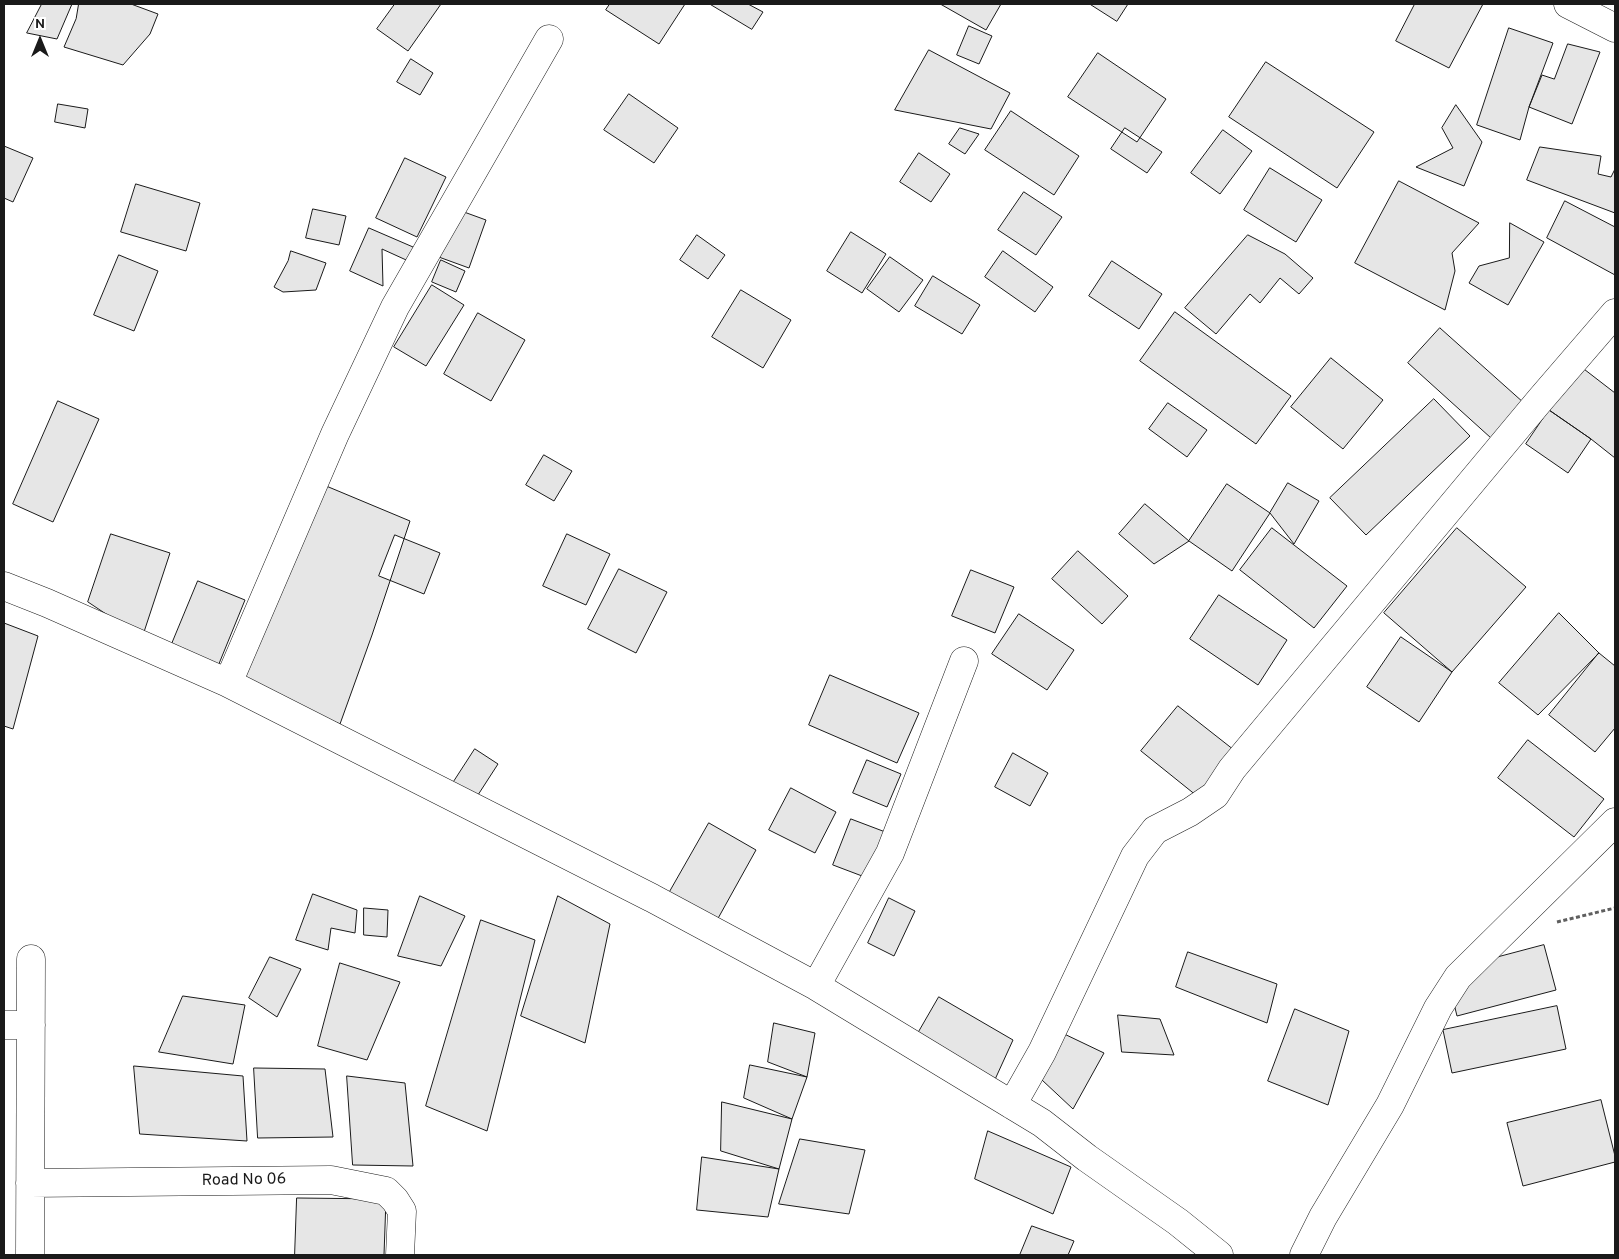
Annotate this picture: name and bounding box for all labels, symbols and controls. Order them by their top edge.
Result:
north arrow [15,15,65,65]
text: N [35,16,45,33]
street label: Road No 06 [202,1171,286,1191]

